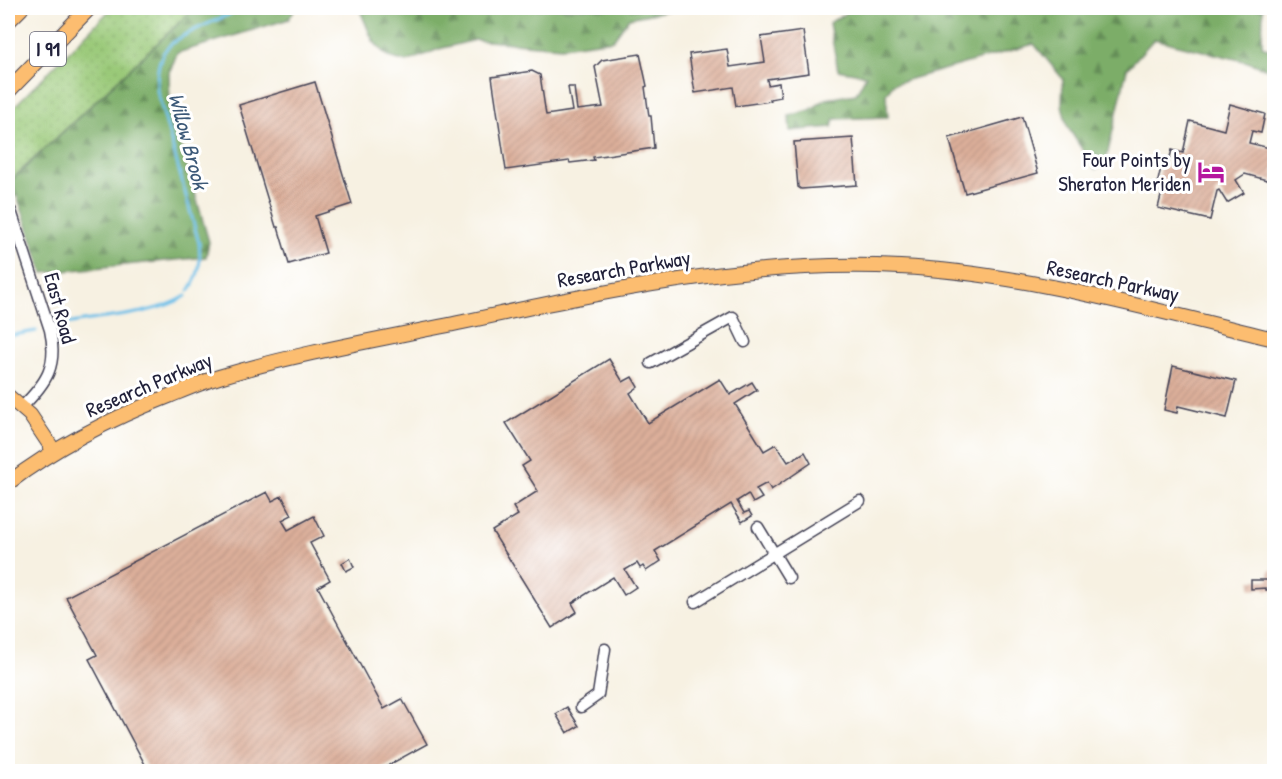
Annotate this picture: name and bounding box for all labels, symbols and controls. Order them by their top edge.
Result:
road number: I 91 [30,32,66,66]
water label: Willow Brook [162,90,217,194]
place label: Four Points by Sheraton Meriden [1058,145,1191,198]
hotel icon: Four Points by Sheraton Meriden [1196,157,1226,187]
street label: Research Parkway [555,243,693,294]
street label: Research Parkway [1044,252,1182,309]
street label: East Road [37,269,84,346]
street label: Research Parkway [81,345,216,424]

